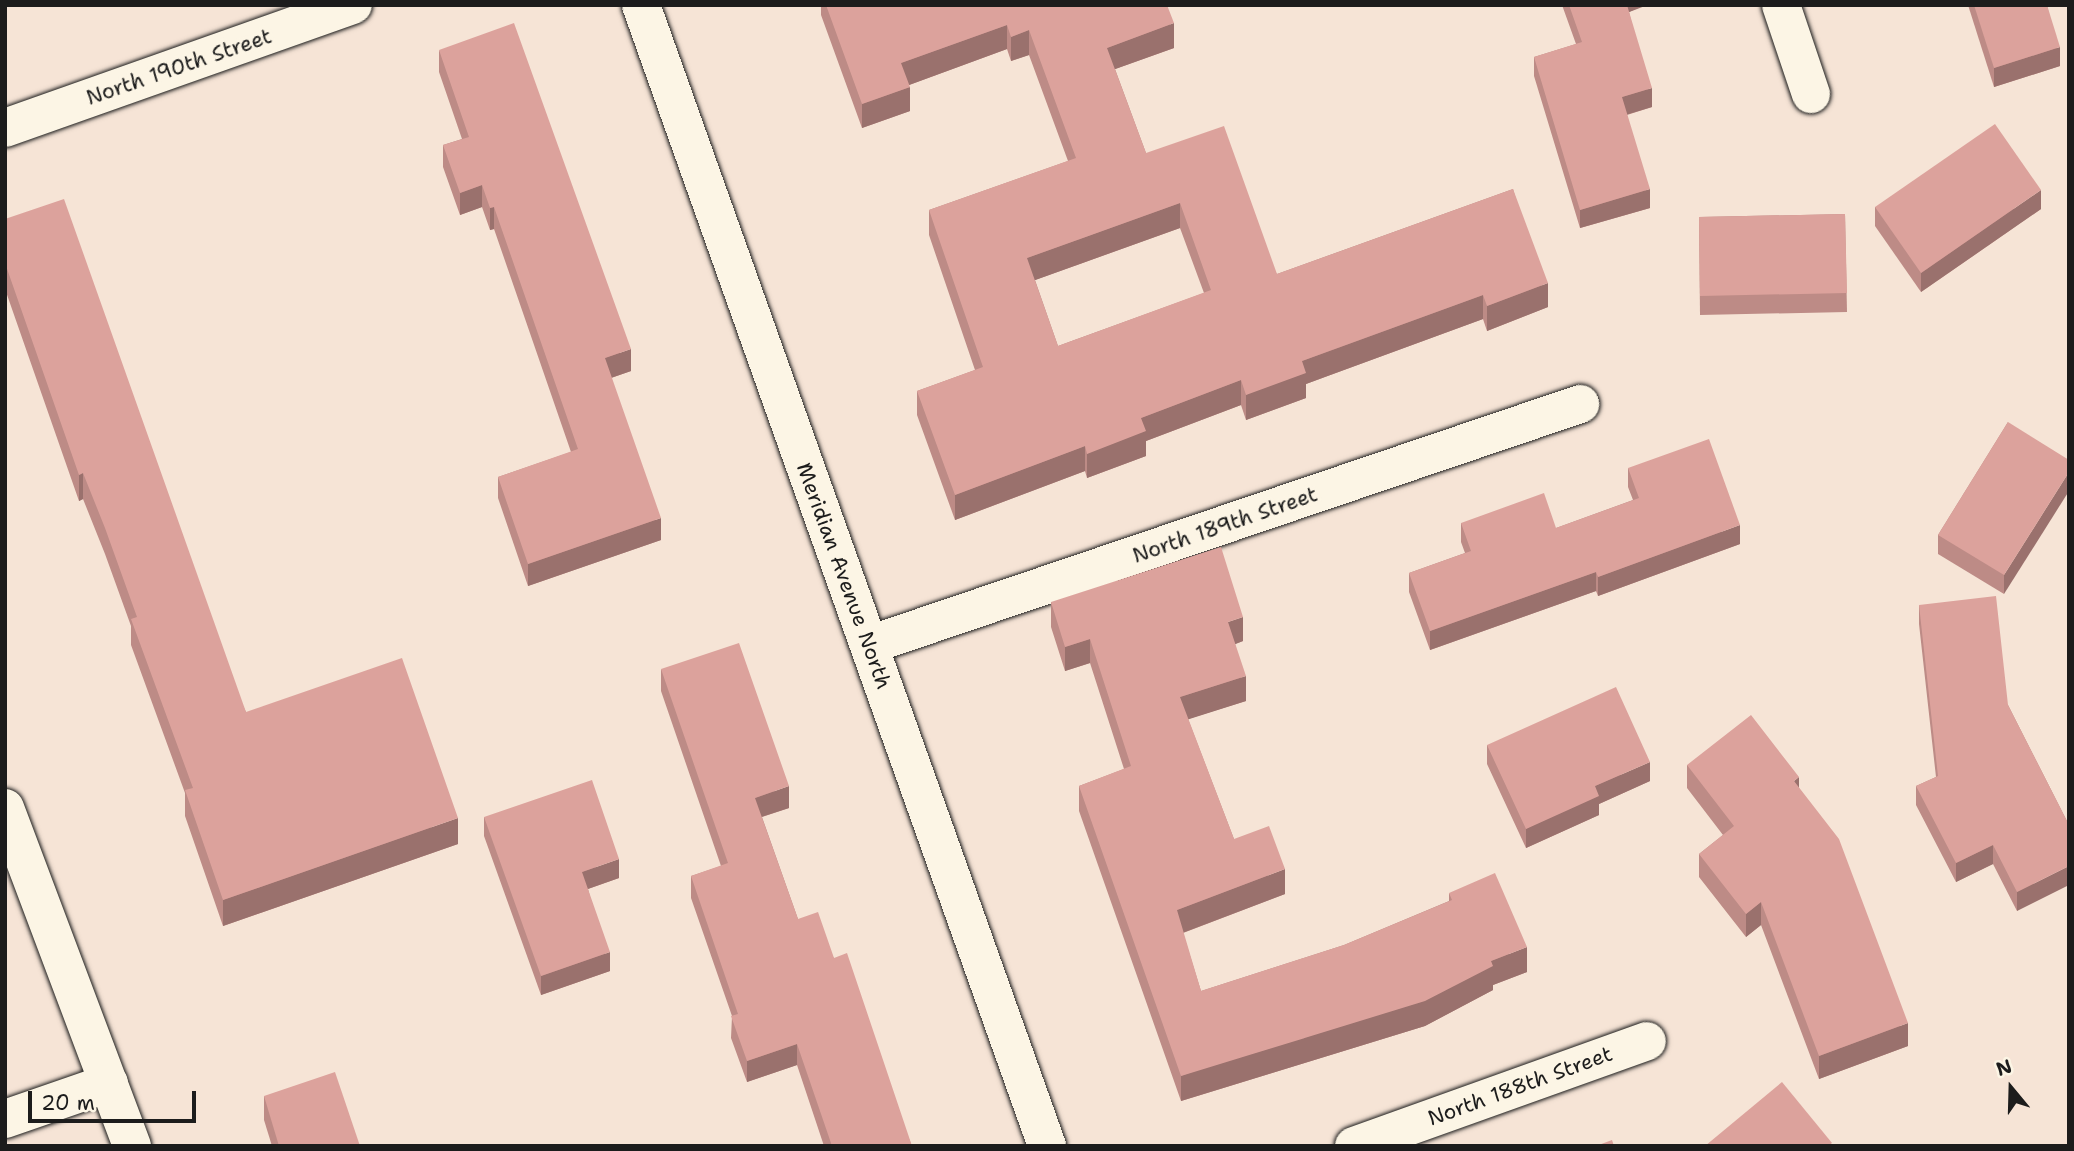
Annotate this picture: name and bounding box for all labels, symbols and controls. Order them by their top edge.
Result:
street label: North 190th Street [83,23,275,111]
street label: Meridian Avenue North [791,459,897,693]
street label: North 189th Street [1129,482,1321,568]
street label: North 188th Street [1424,1041,1616,1131]
north arrow [1976,1053,2046,1123]
text: N [1993,1053,2015,1082]
scale bar [32,1078,200,1122]
text: 20 m [41,1089,95,1117]

